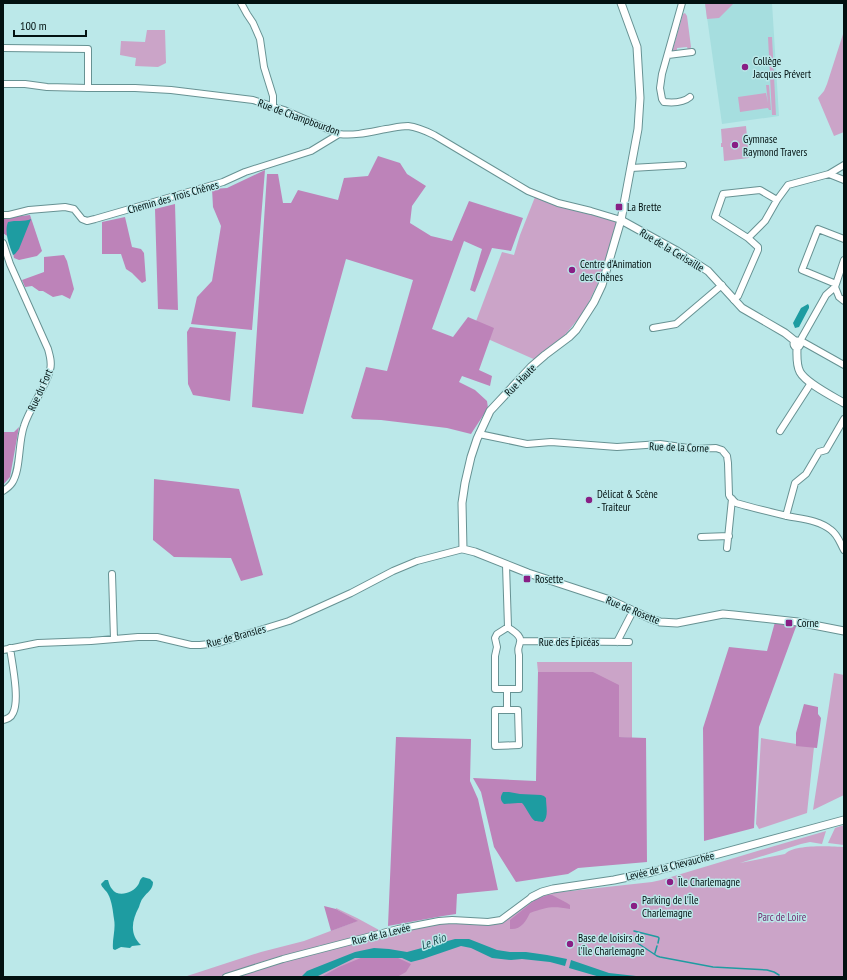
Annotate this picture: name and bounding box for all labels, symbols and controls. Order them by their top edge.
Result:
scale bar [14,12,86,38]
text: 100 m [20,18,47,33]
place label: Collège Jacques Prévert [752,54,811,81]
marker: Collège Jacques Prévert [740,62,750,72]
street label: Rue de Champbourdon [256,96,342,138]
place label: Gymnase Raymond Travers [743,132,808,159]
marker: Gymnase Raymond Travers [730,140,740,150]
street label: Chemin des Trois Chênes [126,177,220,217]
place label: La Brette [627,200,662,214]
marker: La Brette [614,202,624,212]
street label: Rue de la Cerisaille [637,225,707,275]
place label: Centre d’Animation des Chênes [580,257,652,284]
marker: Centre d’Animation des Chênes [567,265,577,275]
street label: Rue Haute [501,361,539,399]
street label: Rue du Fort [25,367,55,413]
street label: Rue de la Corne [649,439,710,455]
place label: Délicat & Scène - Traiteur [597,487,658,514]
marker: Délicat & Scène - Traiteur [584,495,594,505]
place label: Rosette [535,572,564,586]
marker: Rosette [522,574,532,584]
street label: Rue de Rosette [604,593,662,627]
place label: Corne [797,616,819,630]
marker: Corne [784,618,794,628]
street label: Rue de Bransles [205,621,267,651]
street label: Rue des Épicéas [539,635,600,649]
street label: Levée de la Chevauchée [624,848,716,884]
place label: Île Charlemagne [677,875,741,889]
marker: Île Charlemagne [665,877,675,887]
place label: Parking de l'Île Charlemagne [642,893,699,920]
marker: Parking de l'Île Charlemagne [629,901,639,911]
park label: Parc de Loire [758,910,807,924]
street label: Rue de la Levée [350,920,412,948]
water label: Le Rio [418,929,448,953]
place label: Base de loisirs de l'Île Charlemagne [578,931,645,958]
marker: Base de loisirs de l'Île Charlemagne [565,939,575,949]

